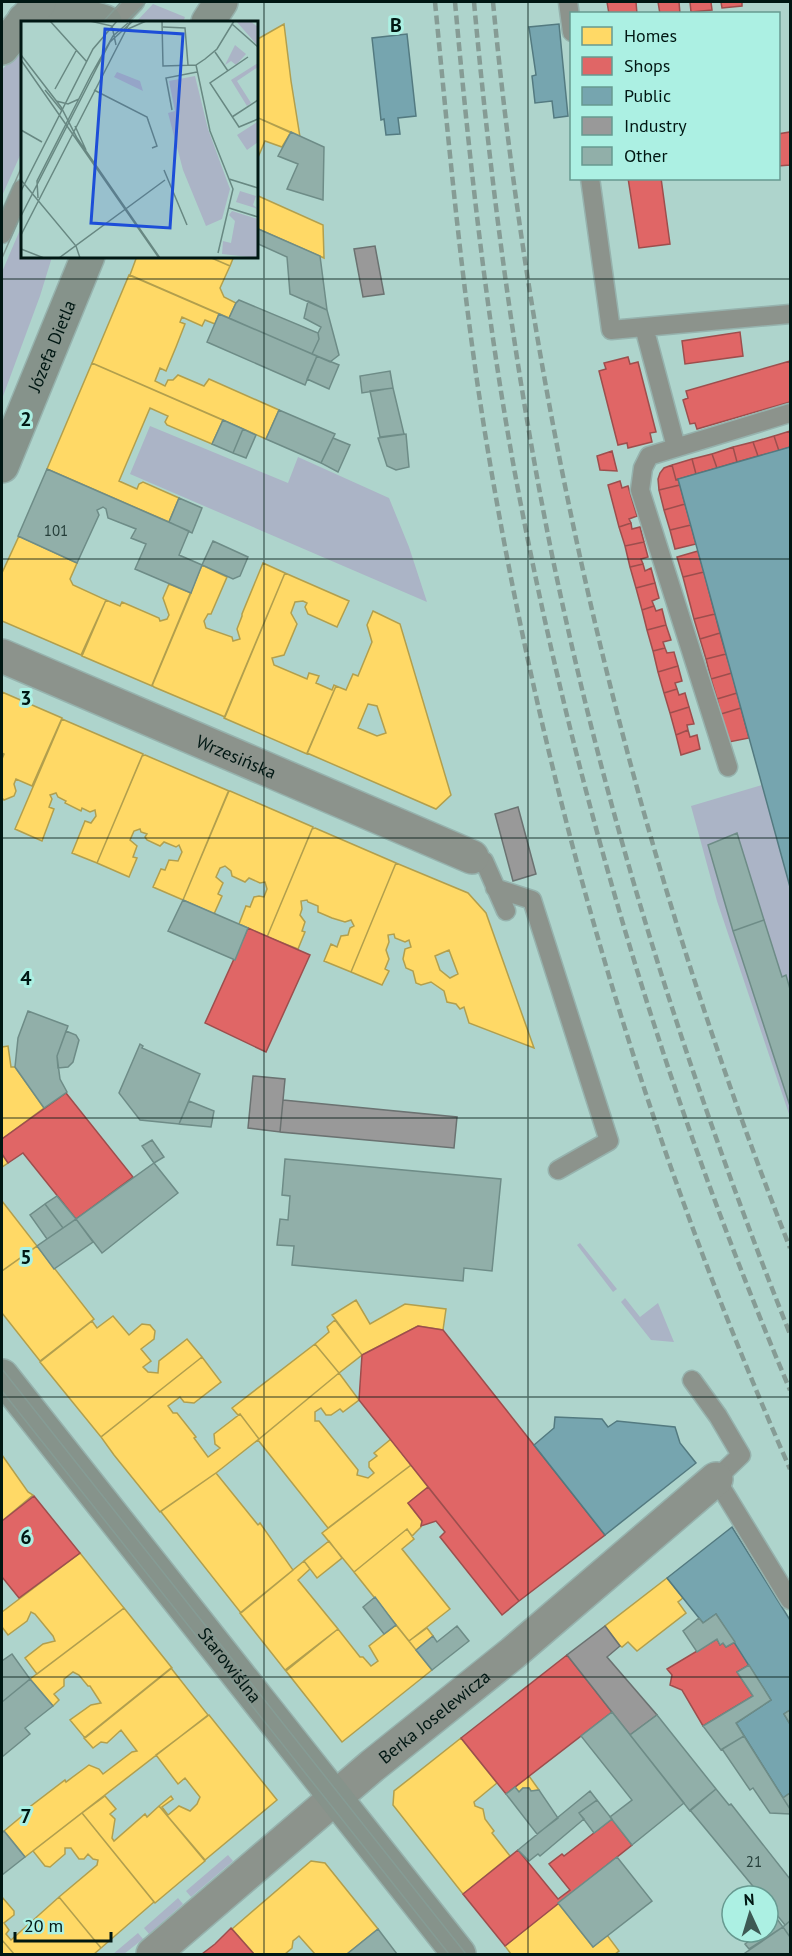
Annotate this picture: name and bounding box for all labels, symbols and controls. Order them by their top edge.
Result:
text: B [390,12,402,38]
legend [570,12,780,180]
inset map [21,21,258,258]
text: Homes [624,24,677,47]
text: Shops [624,54,670,77]
text: Public [624,84,671,107]
text: Industry [624,114,687,137]
text: Other [624,144,668,167]
street label: Józefa Dietla [22,296,80,396]
text: 2 [20,406,32,432]
house number: 101 [44,521,68,540]
text: 3 [20,685,32,711]
street label: Wrzesińska [193,729,280,783]
text: 4 [20,965,32,991]
text: 5 [20,1244,32,1270]
text: 6 [20,1524,32,1550]
street label: Starowiślna [193,1622,267,1707]
street label: Berka Joselewicza [373,1665,495,1768]
text: 7 [20,1803,32,1829]
house number: 21 [746,1852,762,1871]
north arrow [720,1884,780,1944]
text: N [743,1889,755,1909]
scale bar [15,1905,111,1943]
text: 20 m [24,1914,63,1937]

